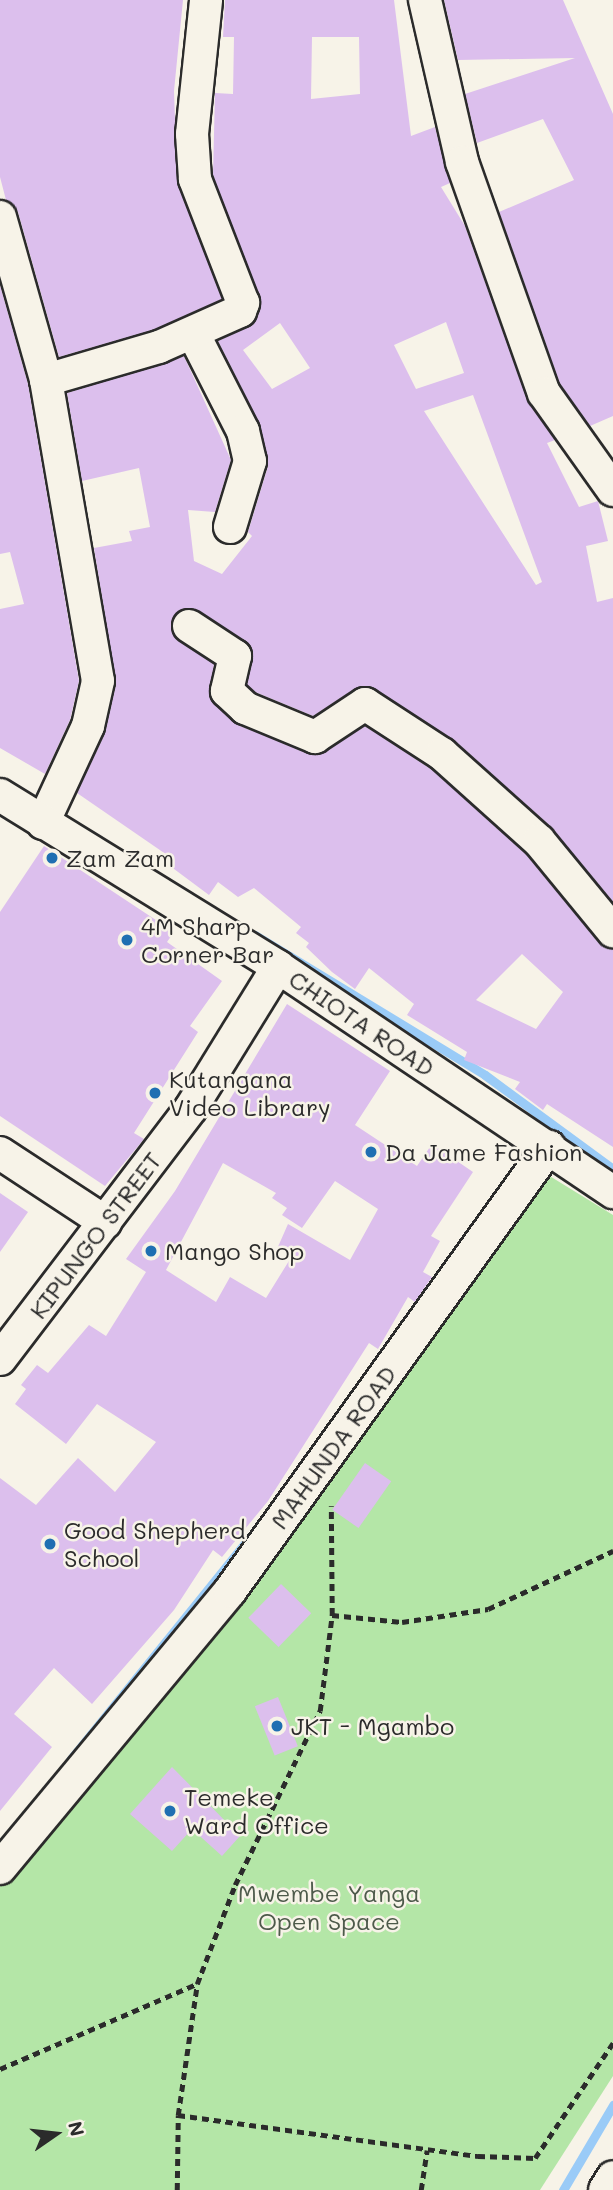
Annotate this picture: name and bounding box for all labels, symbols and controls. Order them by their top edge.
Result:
place label: Zam Zam [66,844,174,872]
marker: Zam Zam [44,850,60,866]
place label: 4M Sharp Corner Bar [141,912,274,968]
marker: 4M Sharp Corner Bar [119,932,135,948]
street label: CHIOTA ROAD [284,964,440,1082]
place label: Kutangana Video Library [169,1065,331,1121]
marker: Kutangana Video Library [147,1085,163,1101]
place label: Da Jame Fashion [385,1138,582,1166]
marker: Da Jame Fashion [363,1144,379,1160]
street label: KIPUNGO STREET [23,1146,167,1324]
place label: Mango Shop [165,1237,304,1265]
marker: Mango Shop [143,1243,159,1259]
street label: MAHUNDA ROAD [264,1360,402,1534]
place label: Good Shepherd School [64,1516,246,1572]
marker: Good Shepherd School [42,1536,58,1552]
place label: JKT - Mgambo [291,1712,454,1740]
marker: JKT - Mgambo [269,1718,285,1734]
place label: Temeke Ward Office [184,1783,329,1839]
marker: Temeke Ward Office [162,1803,178,1819]
park label: Mwembe Yanga Open Space [238,1879,420,1935]
north arrow [21,2099,91,2169]
text: N [63,2119,91,2139]

